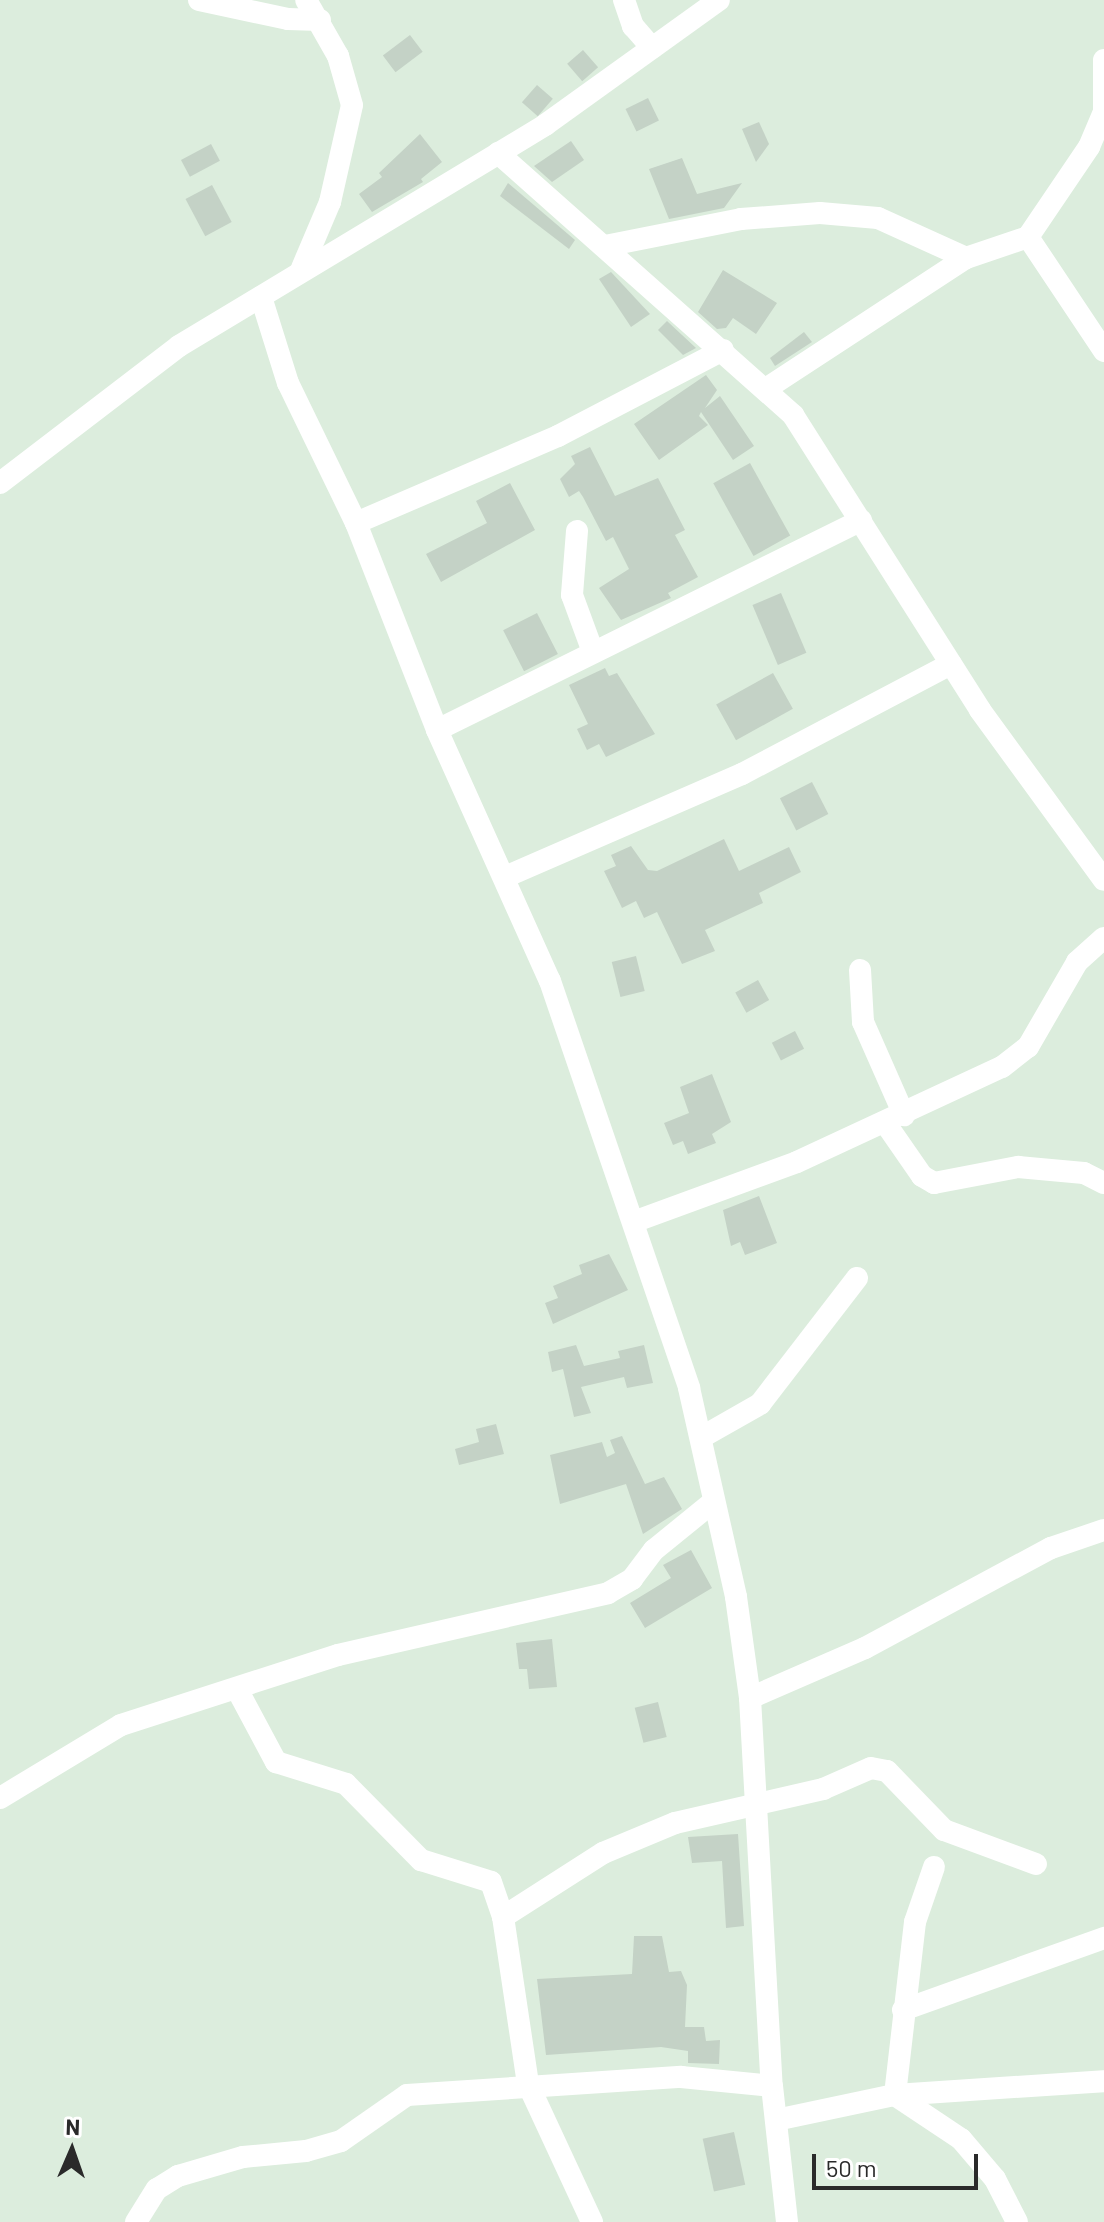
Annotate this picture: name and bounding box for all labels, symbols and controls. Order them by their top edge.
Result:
north arrow [32,2110,112,2190]
text: N [65,2113,81,2139]
scale bar [816,2138,982,2188]
text: 50 m [826,2153,877,2182]

